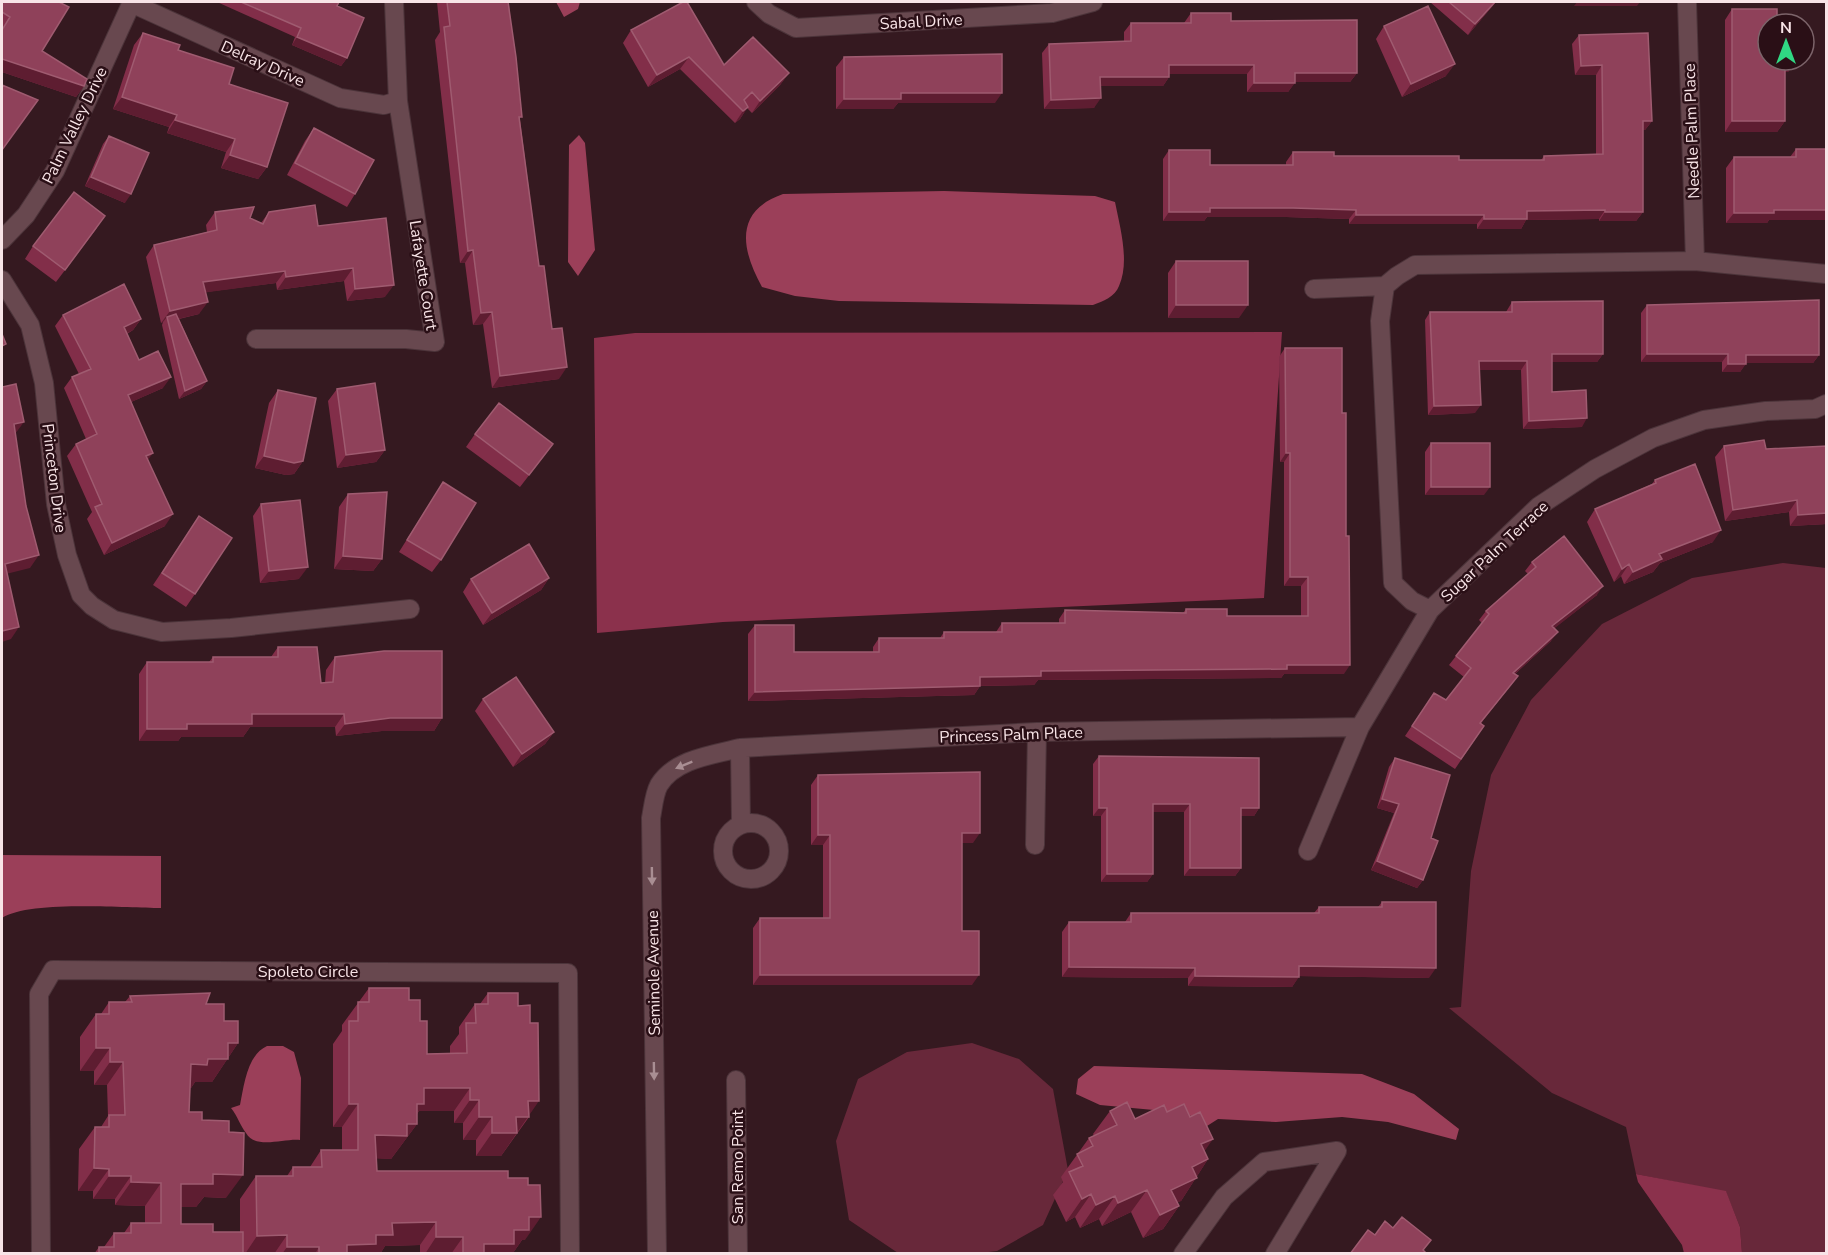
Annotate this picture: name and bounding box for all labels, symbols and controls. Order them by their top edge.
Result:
street label: Sabal Drive [879,9,963,35]
north arrow [1756,12,1816,72]
text: N [1780,17,1792,39]
street label: Delray Drive [217,36,308,92]
street label: Palm Valley Drive [37,63,113,188]
street label: Needle Palm Place [1679,63,1705,199]
street label: Lafayette Court [403,219,443,332]
street label: Princeton Drive [36,422,72,534]
street label: Sugar Palm Terrace [1436,496,1553,607]
street label: Princess Palm Place [939,721,1083,748]
one-way arrow [674,760,692,770]
one-way arrow [647,867,657,886]
street label: Seminole Avenue [642,910,666,1036]
street label: Spoleto Circle [258,961,358,983]
one-way arrow [650,1062,659,1081]
street label: San Remo Point [727,1109,749,1224]

